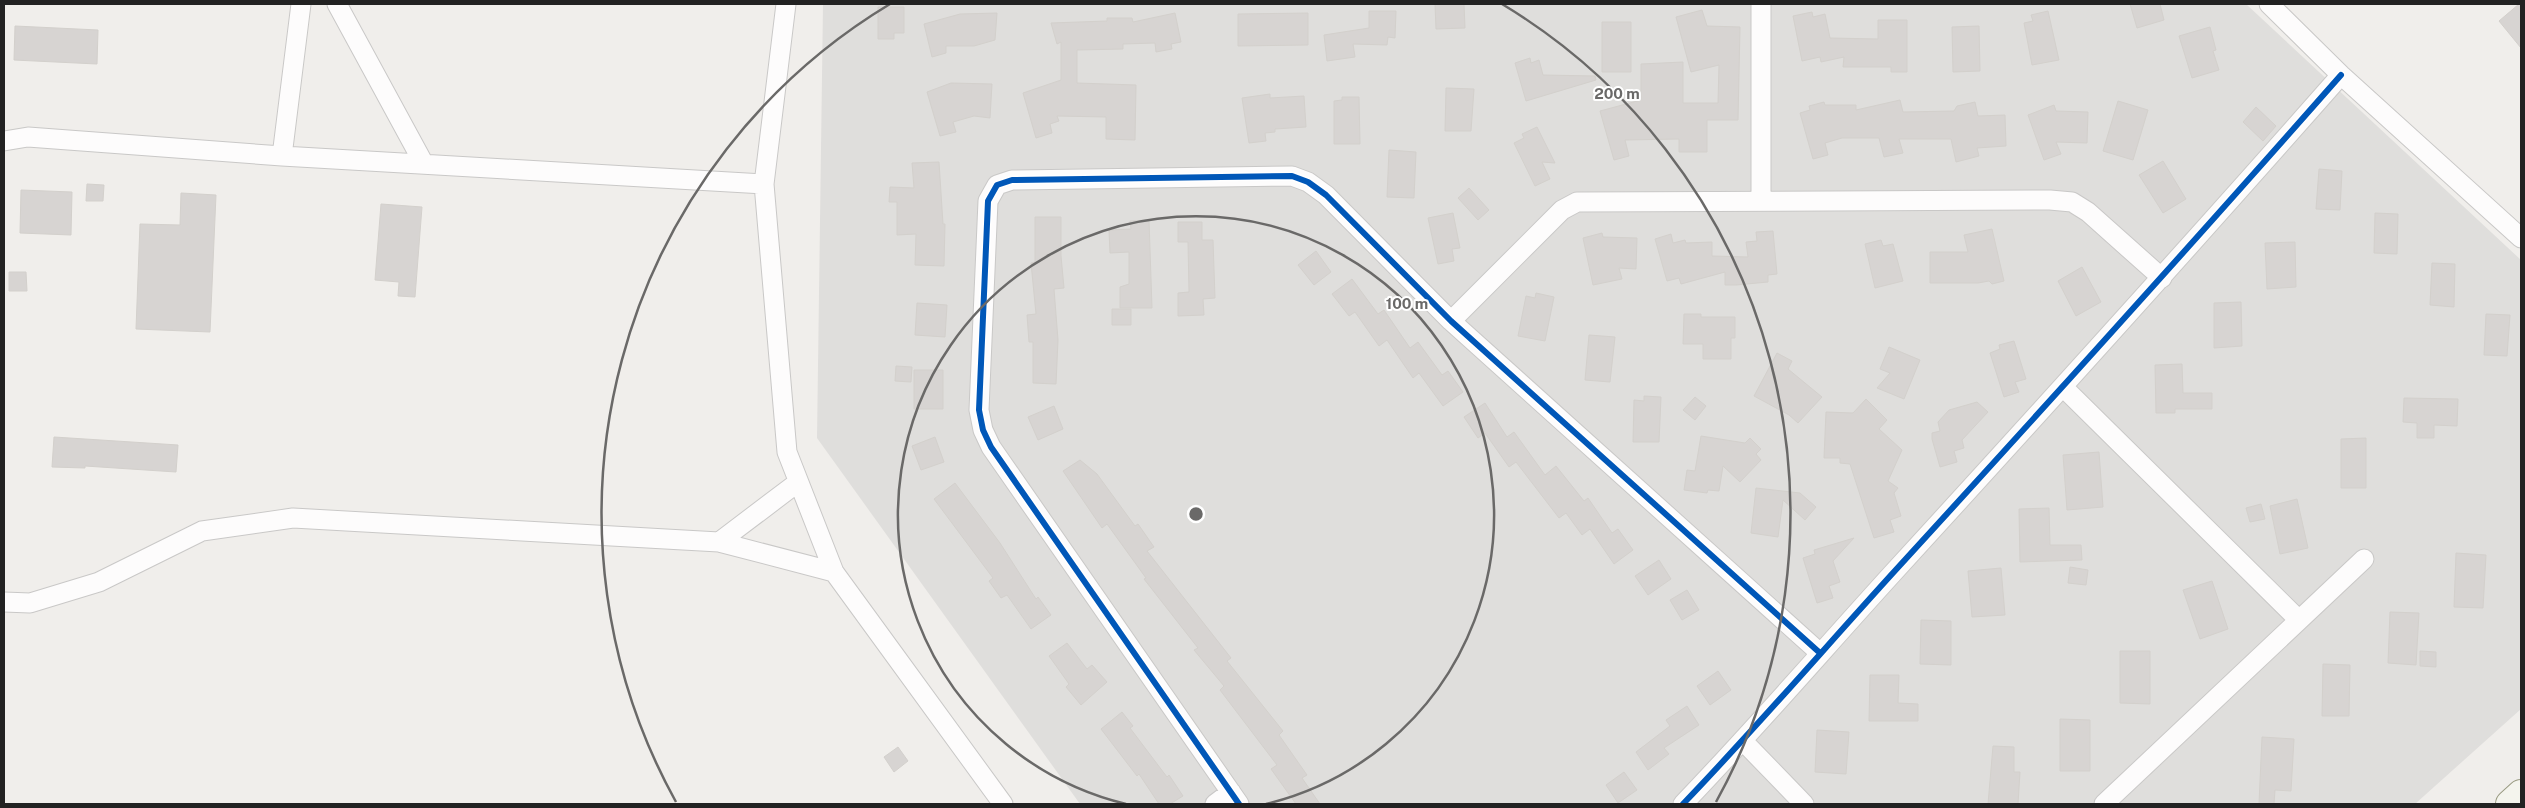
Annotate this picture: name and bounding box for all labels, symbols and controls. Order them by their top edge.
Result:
text: 200 m [1594,85,1640,102]
text: 100 m [1386,295,1428,312]
centre of rings [1187,505,1205,523]

